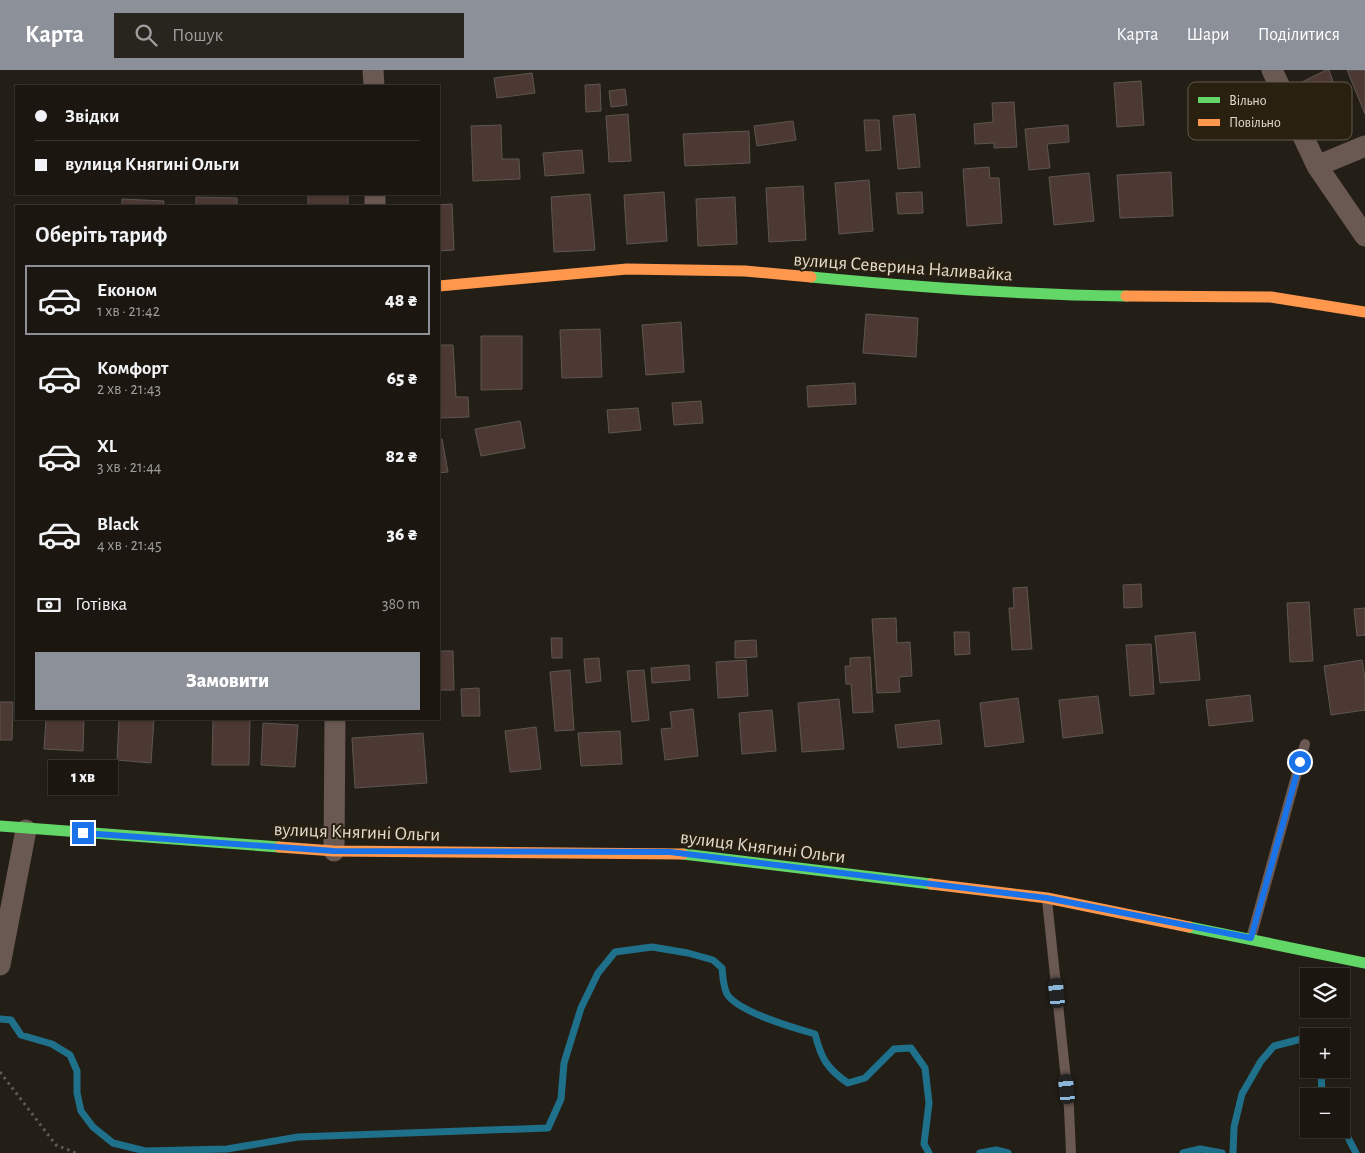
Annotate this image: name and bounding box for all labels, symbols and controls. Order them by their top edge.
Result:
search box [114,13,464,58]
icon: search [132,21,160,49]
text: Карта [25,23,84,47]
text: Пошук [172,26,223,45]
text: Карта [1116,26,1158,44]
text: Шари [1186,26,1230,44]
text: Поділитися [1258,26,1340,44]
legend [1188,82,1352,140]
text: Вільно [1229,94,1267,108]
text: Звідки [65,107,119,126]
text: Повільно [1229,116,1281,130]
text: вулиця Княгині Ольги [65,155,239,174]
text: Оберіть тариф [35,224,167,246]
street label: вулиця Северина Наливайка [793,250,1013,285]
icon: car [37,278,82,323]
text: Економ [97,281,157,300]
text: 48 ₴ [385,291,418,310]
text: 1 хв · 21:42 [97,303,160,319]
icon: car [37,356,82,401]
text: Комфорт [97,359,168,378]
text: 65 ₴ [387,369,418,388]
text: 2 хв · 21:43 [97,381,161,397]
icon: car [37,434,82,479]
text: XL [97,437,117,456]
text: 82 ₴ [386,447,418,466]
text: 3 хв · 21:44 [97,459,162,475]
icon: car [37,512,82,557]
text: Black [97,515,139,534]
text: 36 ₴ [387,525,418,544]
text: 4 хв · 21:45 [97,537,162,553]
icon: cash [35,591,63,619]
text: Готівка [75,595,127,614]
text: 380 m [382,596,420,612]
button: Замовити [35,652,420,710]
route start [1289,751,1311,773]
callout: 1 хв [48,760,118,796]
text: 1 хв [71,769,95,785]
street label: вулиця Княгині Ольги [273,820,440,845]
route end [72,822,94,844]
street label: вулиця Княгині Ольги [679,828,847,867]
map controls [1300,968,1350,1138]
button: layers [1300,968,1350,1018]
car [1047,977,1066,1009]
button: + [1300,1028,1350,1078]
car [1057,1073,1076,1105]
button: − [1300,1088,1350,1138]

